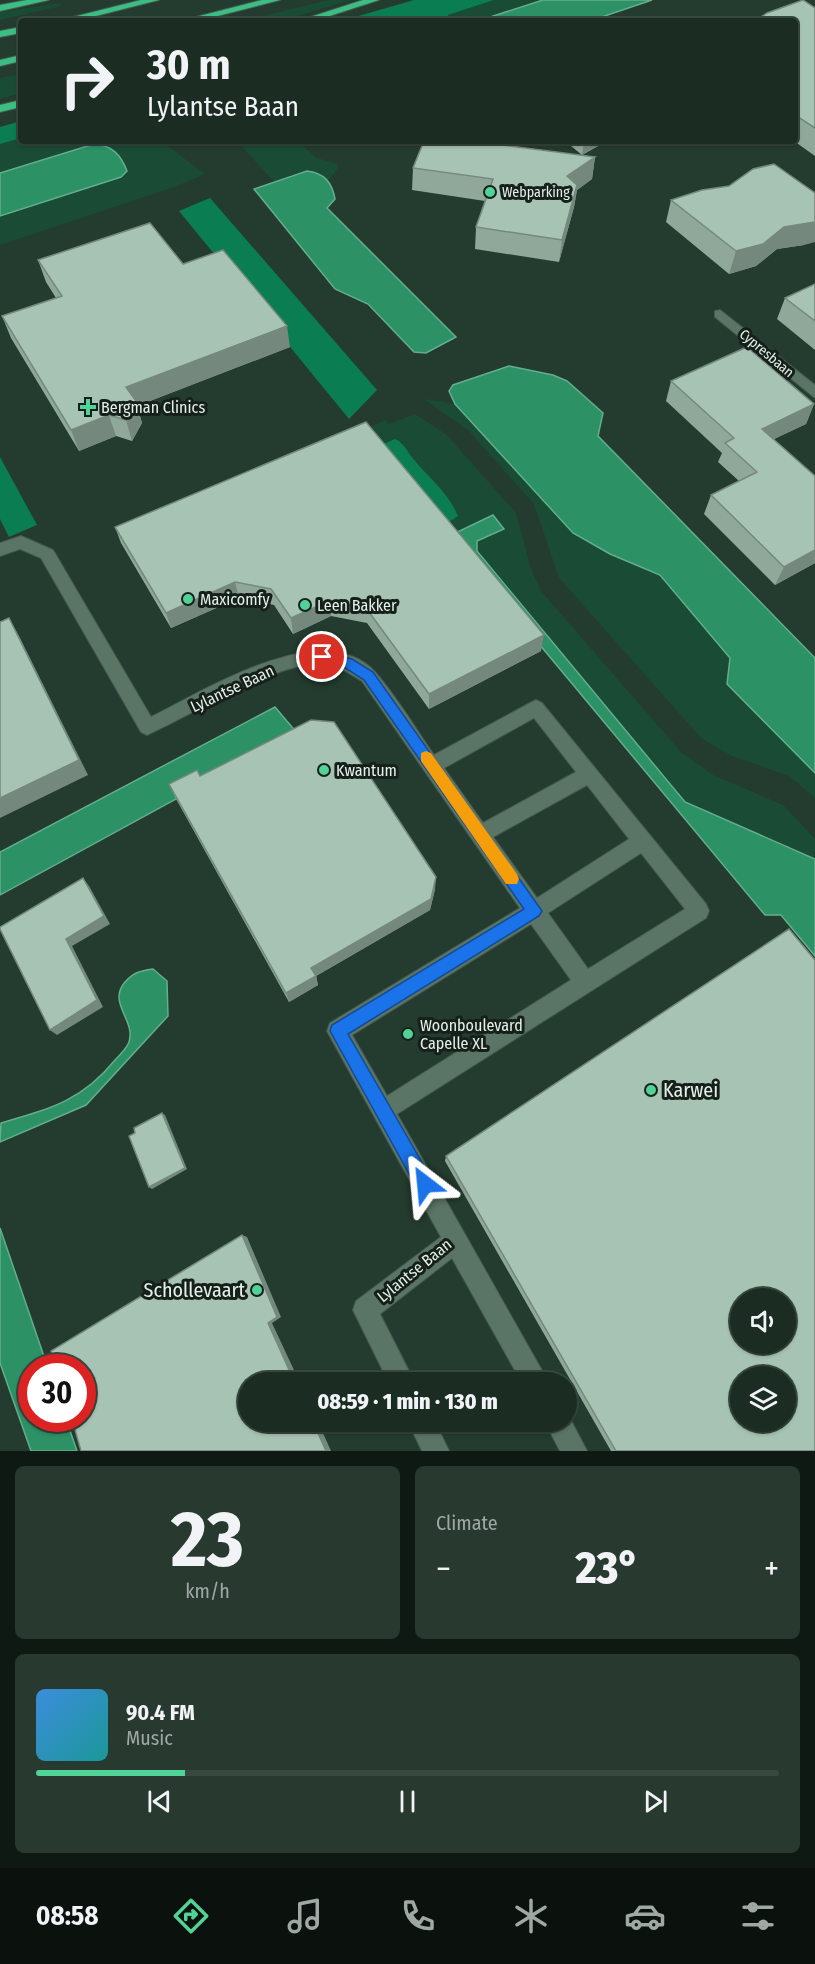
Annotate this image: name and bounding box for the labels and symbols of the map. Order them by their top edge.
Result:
place label: Webparking [502,184,570,201]
marker: Webparking [483,185,497,199]
street label: Cypresbaan [736,326,797,381]
marker: Bergman Clinics [79,398,97,416]
place label: Bergman Clinics [101,398,205,417]
place label: Maxicomfy [200,590,270,609]
marker: Maxicomfy [181,592,195,606]
place label: Leen Bakker [317,596,397,615]
marker: Leen Bakker [298,598,312,612]
pin [296,631,347,682]
street label: Lylantse Baan [187,661,277,716]
place label: Kwantum [336,761,397,780]
marker: Kwantum [317,763,331,777]
place label: Woonboulevard Capelle XL [420,1016,523,1053]
marker: Woonboulevard Capelle XL [401,1027,415,1041]
place label: Karwei [663,1078,718,1102]
marker: Karwei [644,1083,658,1097]
position arrow [393,1152,457,1216]
street label: Lylantse Baan [373,1235,455,1306]
place label: Schollevaart [144,1278,245,1302]
marker: Schollevaart [250,1283,264,1297]
speed limit sign: 30 [18,1354,96,1432]

